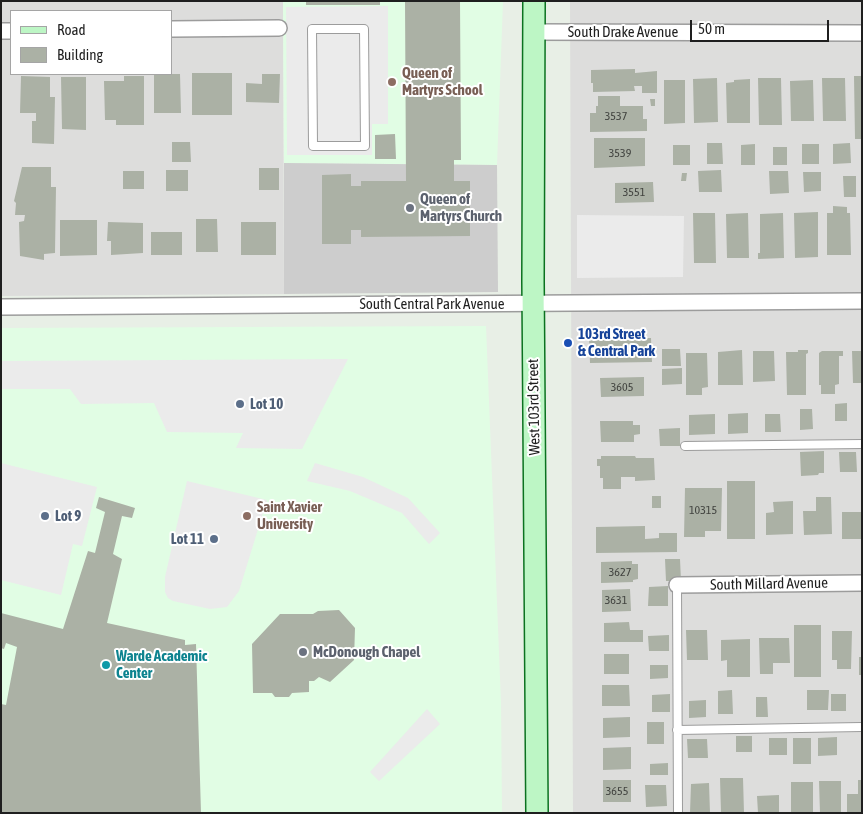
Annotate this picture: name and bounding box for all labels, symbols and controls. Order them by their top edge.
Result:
legend [10,10,172,75]
scale bar [693,10,832,42]
text: 50 m [698,20,725,37]
text: Road [57,21,86,38]
street label: South Drake Avenue [568,23,678,41]
text: Building [57,46,103,63]
place label: Queen of Martyrs School [402,64,483,99]
marker: Queen of Martyrs School [386,76,398,88]
house number: 3537 [605,109,627,123]
house number: 3539 [609,146,631,160]
house number: 3551 [623,185,645,199]
place label: Queen of Martyrs Church [420,190,502,225]
marker: Queen of Martyrs Church [404,202,416,214]
street label: South Central Park Avenue [359,295,505,313]
place label: 103rd Street & Central Park [578,325,655,360]
marker: 103rd Street & Central Park [562,337,574,349]
street label: West 103rd Street [524,359,544,455]
house number: 3605 [611,380,633,394]
place label: Lot 10 [250,395,283,413]
marker: Lot 10 [234,398,246,410]
place label: Saint Xavier University [257,498,322,533]
house number: 10315 [689,503,717,517]
place label: Lot 9 [55,507,81,525]
marker: Lot 9 [39,510,51,522]
marker: Saint Xavier University [241,510,253,522]
place label: Lot 11 [171,530,204,548]
marker: Lot 11 [208,533,220,545]
house number: 3627 [609,565,631,579]
street label: South Millard Avenue [710,574,828,594]
house number: 3631 [605,593,627,607]
place label: McDonough Chapel [313,643,420,661]
marker: McDonough Chapel [297,646,309,658]
place label: Warde Academic Center [116,647,207,682]
marker: Warde Academic Center [100,659,112,671]
house number: 3655 [606,784,628,798]

